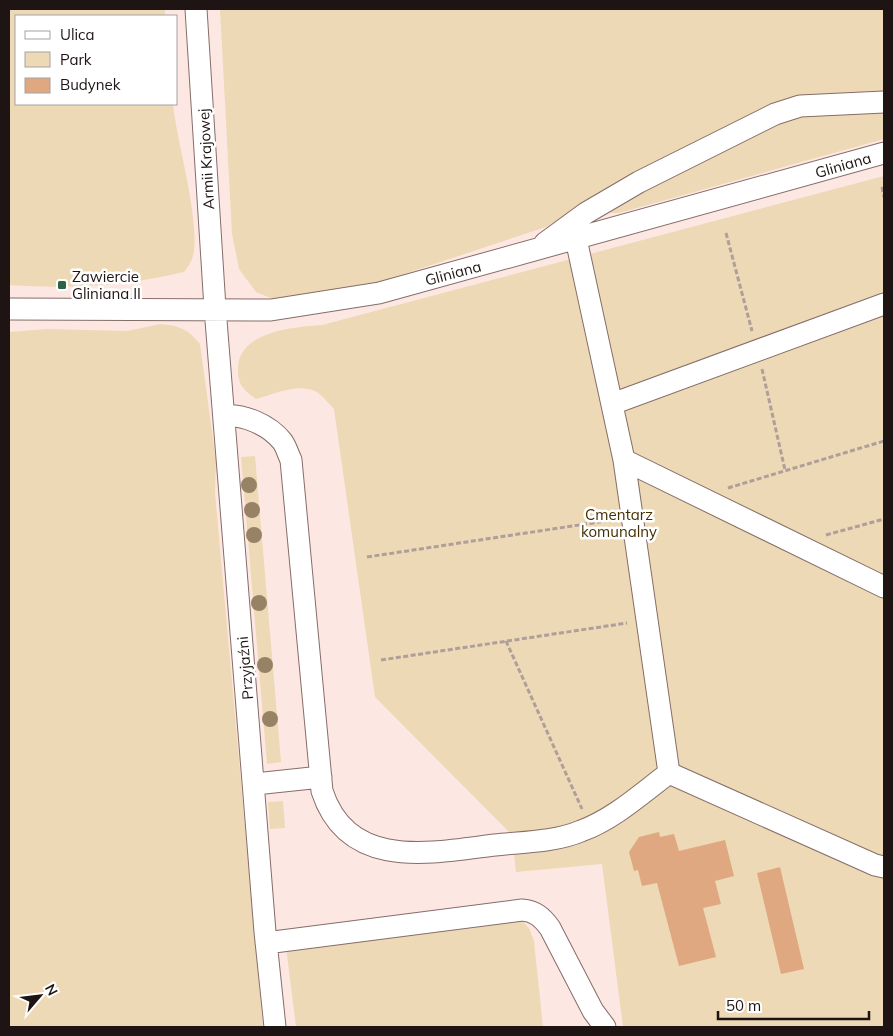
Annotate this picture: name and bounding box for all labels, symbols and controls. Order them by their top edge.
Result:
legend [15,15,178,105]
text: Ulica [60,25,94,44]
text: Park [60,50,92,69]
text: Budynek [60,75,121,94]
street label: Armii Krajowej [194,108,218,210]
street label: Gliniana [813,148,873,182]
street label: Gliniana [423,256,483,290]
place label: Zawiercie Gliniana II [72,267,141,303]
marker: Zawiercie Gliniana II [56,279,68,291]
park label: Cmentarz komunalny [581,505,657,541]
street label: Przyjaźni [233,636,257,700]
north arrow [15,971,65,1021]
text: N [41,981,62,999]
scale bar [718,988,869,1020]
text: 50 m [726,996,761,1015]

